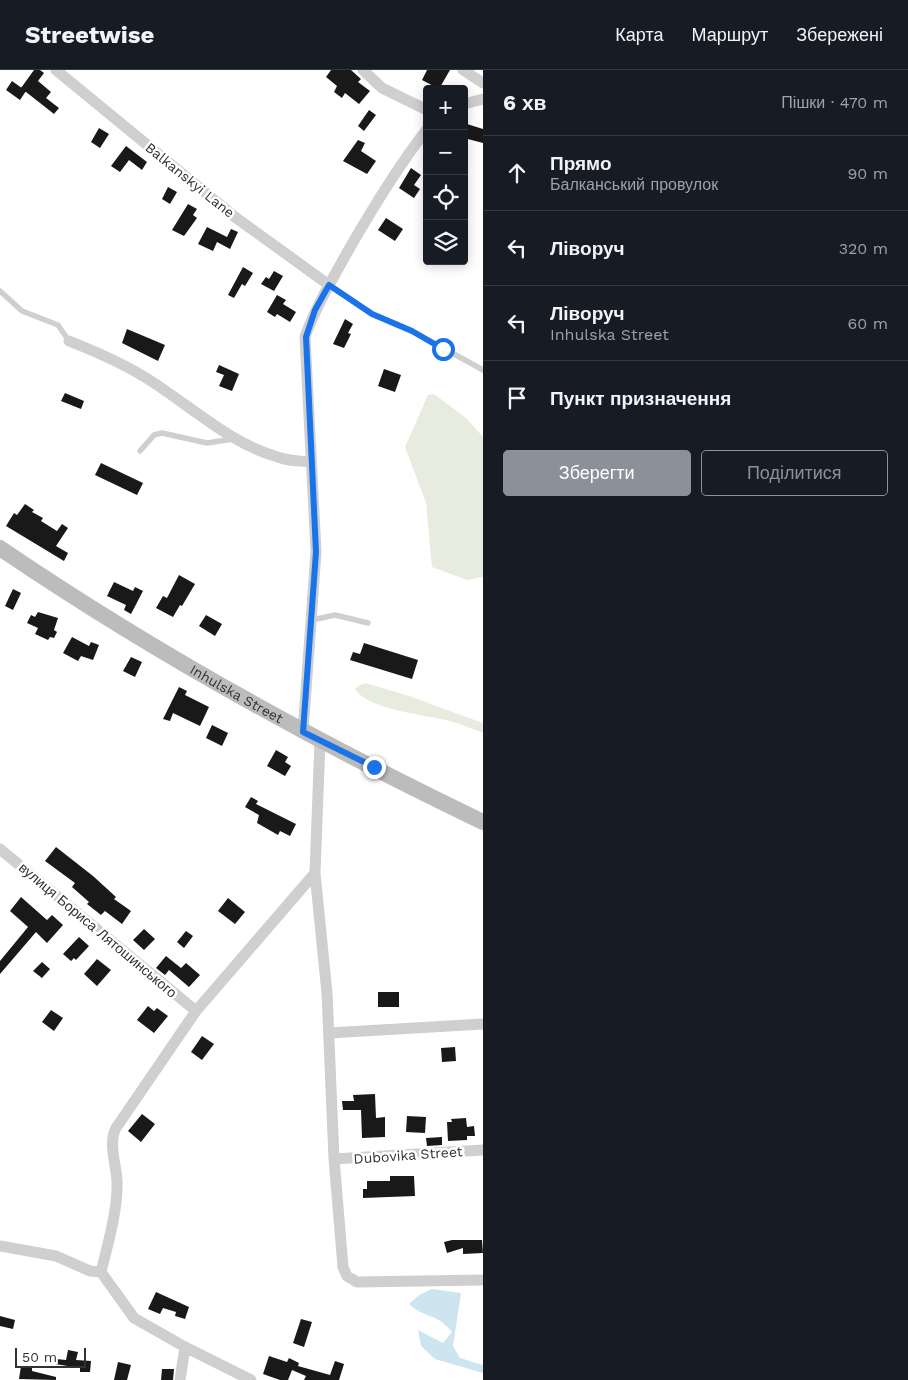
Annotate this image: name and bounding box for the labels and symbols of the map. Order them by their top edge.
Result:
street label: Balkanskyi Lane [142,139,238,221]
route start [432,338,455,361]
street label: Inhulska Street [187,661,286,726]
route end [363,756,386,779]
street label: вулиця Бориса Лятошинського [16,859,180,1001]
street label: Dubovika Street [353,1143,463,1167]
scale bar [15,1345,86,1368]

